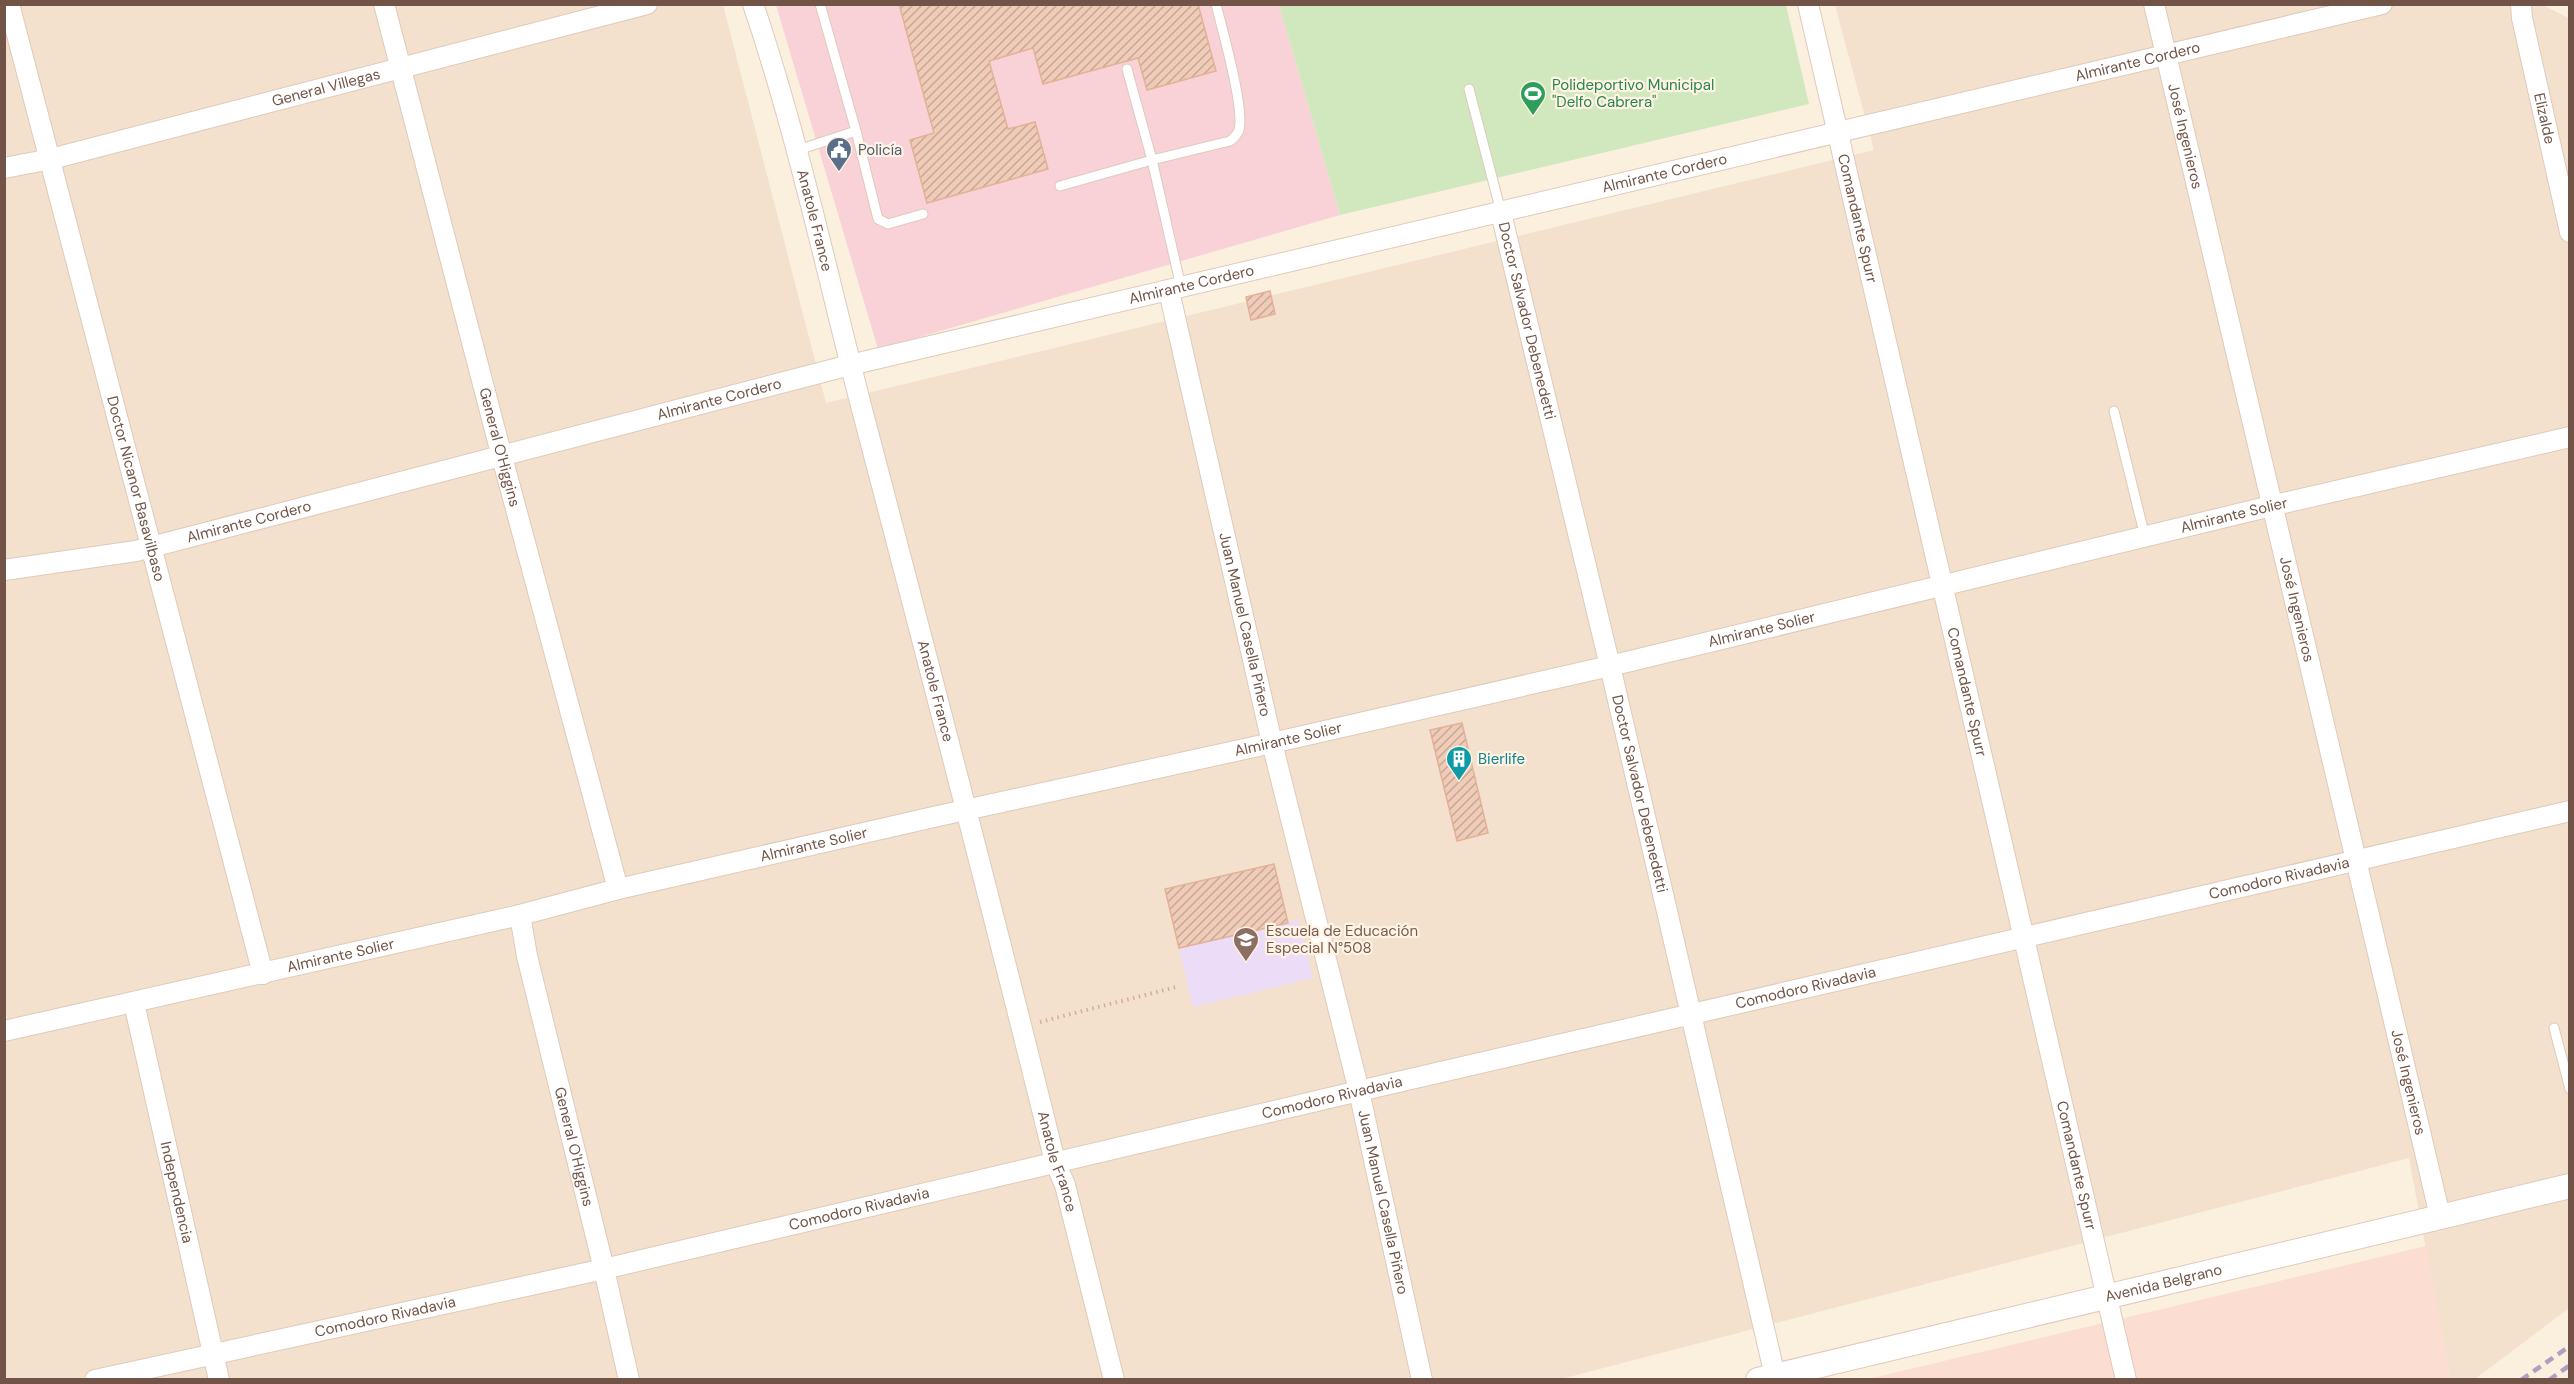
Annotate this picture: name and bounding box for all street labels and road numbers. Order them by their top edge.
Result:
street label: Almirante Cordero [2073,37,2202,86]
street label: General Villegas [270,64,382,111]
street label: José Ingenieros [2163,82,2207,191]
street label: Elizalde [2529,91,2560,146]
street label: Almirante Cordero [1600,149,1729,197]
street label: Comandante Spurr [1833,152,1882,285]
street label: Anatole France [792,167,837,273]
street label: Doctor Salvador Debenedetti [1494,220,1560,422]
street label: Almirante Cordero [1127,260,1256,309]
street label: Almirante Cordero [655,373,784,425]
street label: General O'Higgins [474,385,525,509]
street label: Doctor Nicanor Basavilbaso [102,394,170,584]
street label: Almirante Solier [2178,492,2290,538]
street label: Almirante Cordero [184,496,313,547]
street label: Juan Manuel Casella Piñero [1214,530,1276,719]
street label: José Ingenieros [2275,555,2319,664]
street label: Almirante Solier [1706,607,1818,652]
street label: Comandante Spurr [1942,625,1992,759]
street label: Anatole France [913,638,958,744]
street label: Doctor Salvador Debenedetti [1607,693,1672,895]
street label: Almirante Solier [1233,717,1344,761]
street label: Almirante Solier [758,822,870,866]
street label: Comodoro Rivadavia [2207,852,2351,904]
street label: Almirante Solier [285,933,397,977]
street label: Comodoro Rivadavia [1733,962,1878,1014]
street label: José Ingenieros [2386,1028,2431,1137]
street label: Comodoro Rivadavia [1260,1071,1404,1124]
street label: General O'Higgins [550,1085,598,1209]
street label: Comandante Spurr [2052,1099,2101,1232]
street label: Juan Manuel Casella Piñero [1353,1108,1413,1296]
street label: Anatole France [1033,1109,1081,1214]
street label: Independencia [156,1140,198,1245]
street label: Comodoro Rivadavia [787,1183,931,1235]
street label: Avenida Belgrano [2103,1259,2224,1307]
street label: Comodoro Rivadavia [313,1292,457,1342]

